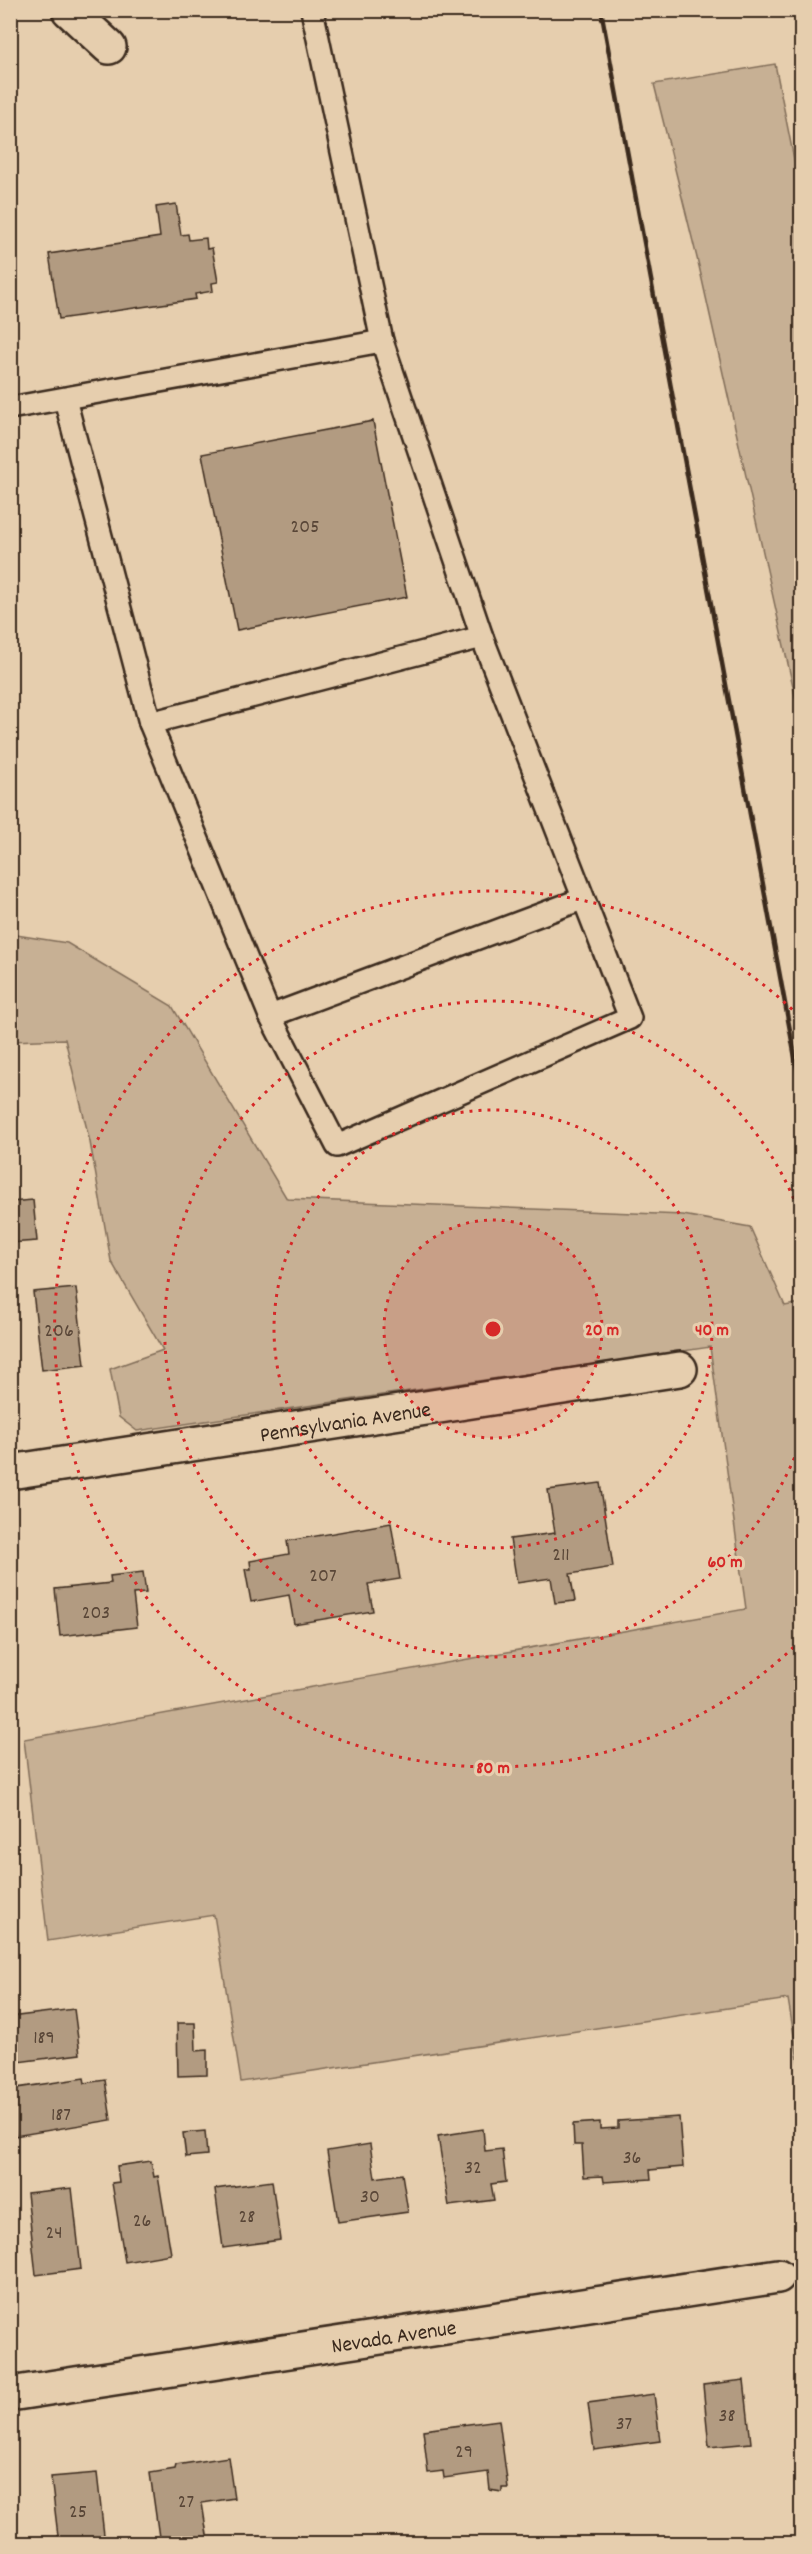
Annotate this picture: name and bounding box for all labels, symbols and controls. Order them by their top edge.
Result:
house number: 205 [291,514,319,542]
house number: 206 [44,1318,74,1346]
centre of rings [483,1319,503,1339]
text: 20 m [585,1319,619,1344]
text: 40 m [695,1319,729,1344]
street label: Pennsylvania Avenue [258,1396,433,1452]
house number: 211 [552,1542,570,1570]
text: 60 m [707,1551,743,1576]
house number: 207 [309,1563,337,1591]
house number: 203 [82,1600,110,1628]
text: 80 m [476,1757,510,1782]
house number: 189 [33,2025,55,2053]
house number: 187 [51,2102,71,2130]
house number: 36 [623,2145,641,2173]
house number: 32 [464,2155,482,2183]
house number: 30 [360,2184,380,2212]
house number: 28 [239,2204,255,2232]
house number: 26 [133,2208,151,2236]
house number: 24 [45,2220,63,2248]
street label: Nevada Avenue [329,2314,459,2363]
house number: 38 [719,2403,735,2431]
house number: 37 [616,2411,632,2439]
house number: 29 [455,2439,473,2467]
house number: 27 [178,2489,194,2517]
house number: 25 [69,2499,87,2527]

